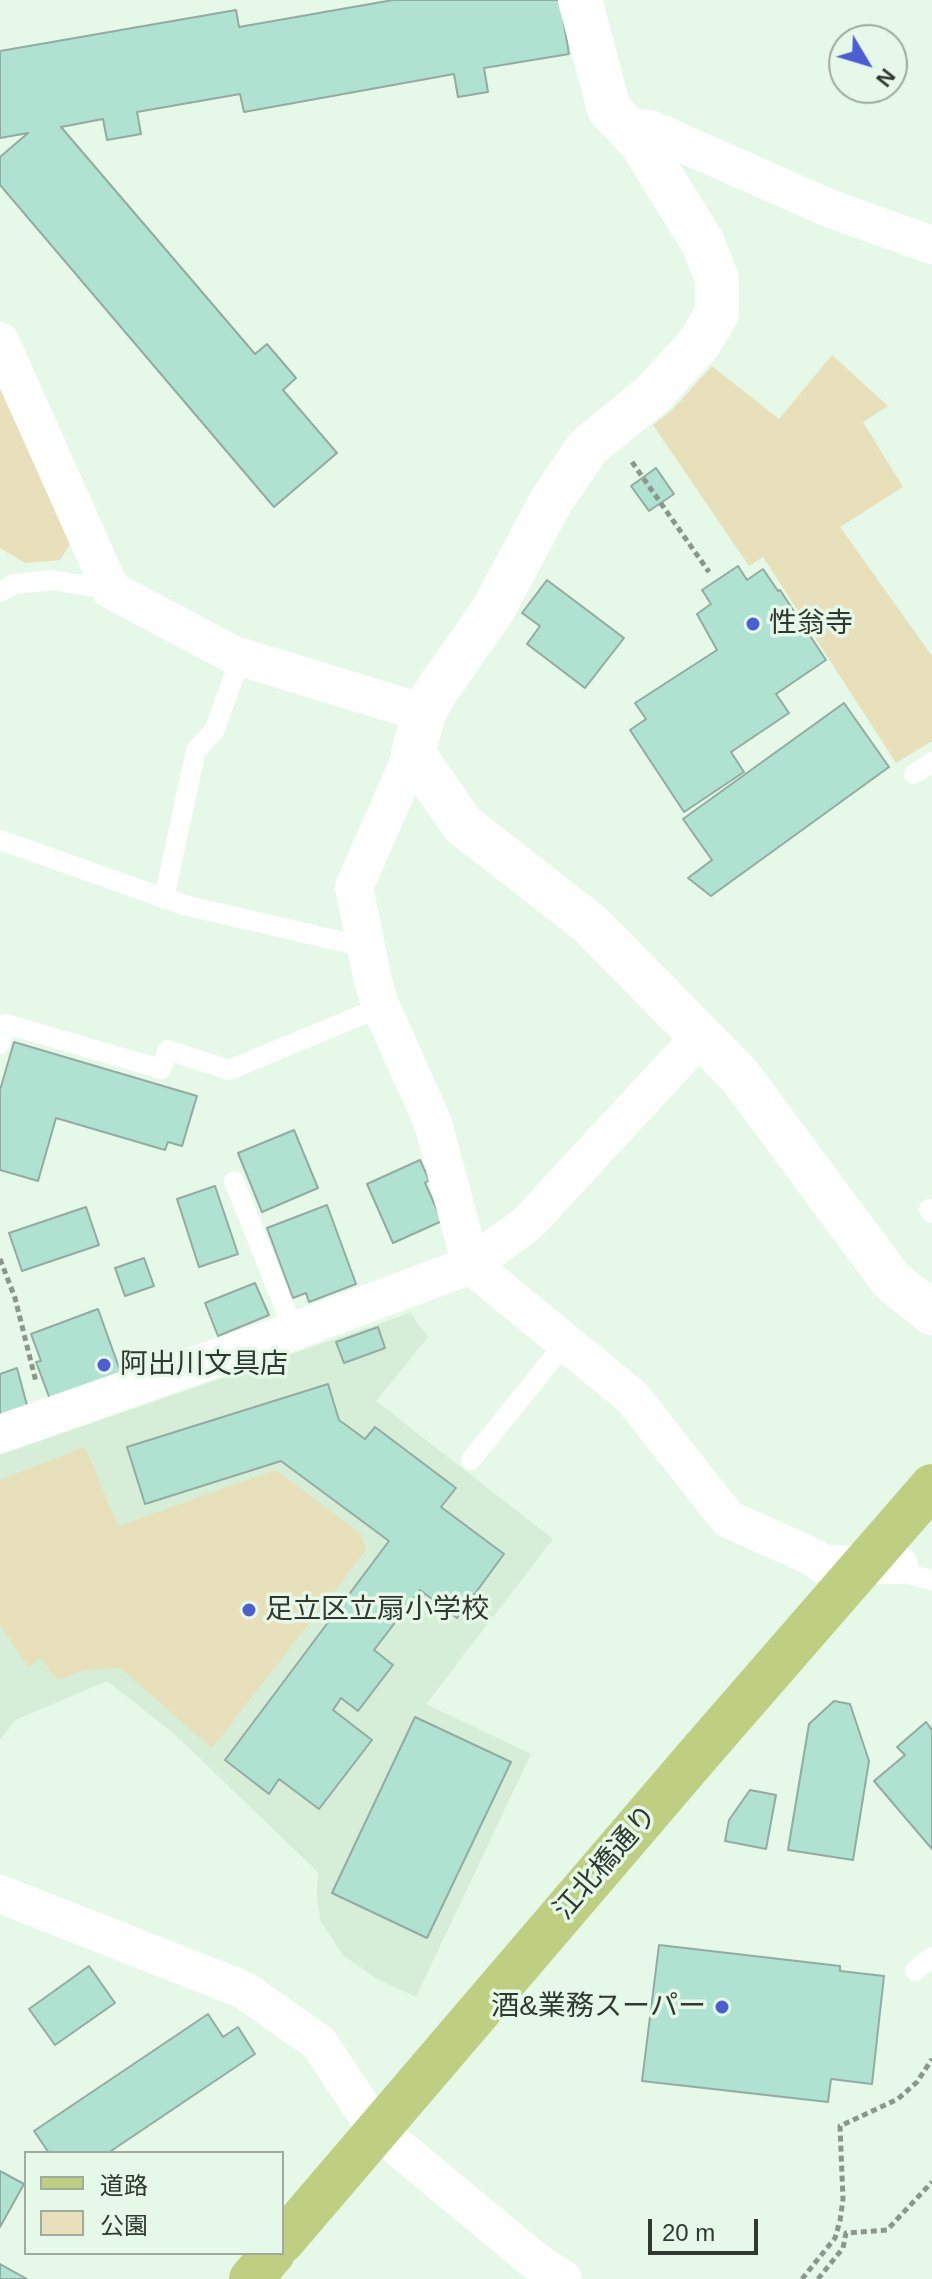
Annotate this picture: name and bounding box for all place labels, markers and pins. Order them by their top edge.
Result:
place label: 性翁寺 [769,607,853,641]
marker: 性翁寺 [744,615,762,633]
place label: 阿出川文具店 [120,1348,288,1382]
marker: 阿出川文具店 [95,1356,113,1374]
place label: 足立区立扇小学校 [265,1593,489,1627]
marker: 足立区立扇小学校 [240,1601,258,1619]
place label: 酒&業務スーパー [491,1990,706,2024]
marker: 酒&業務スーパー [713,1998,731,2016]

